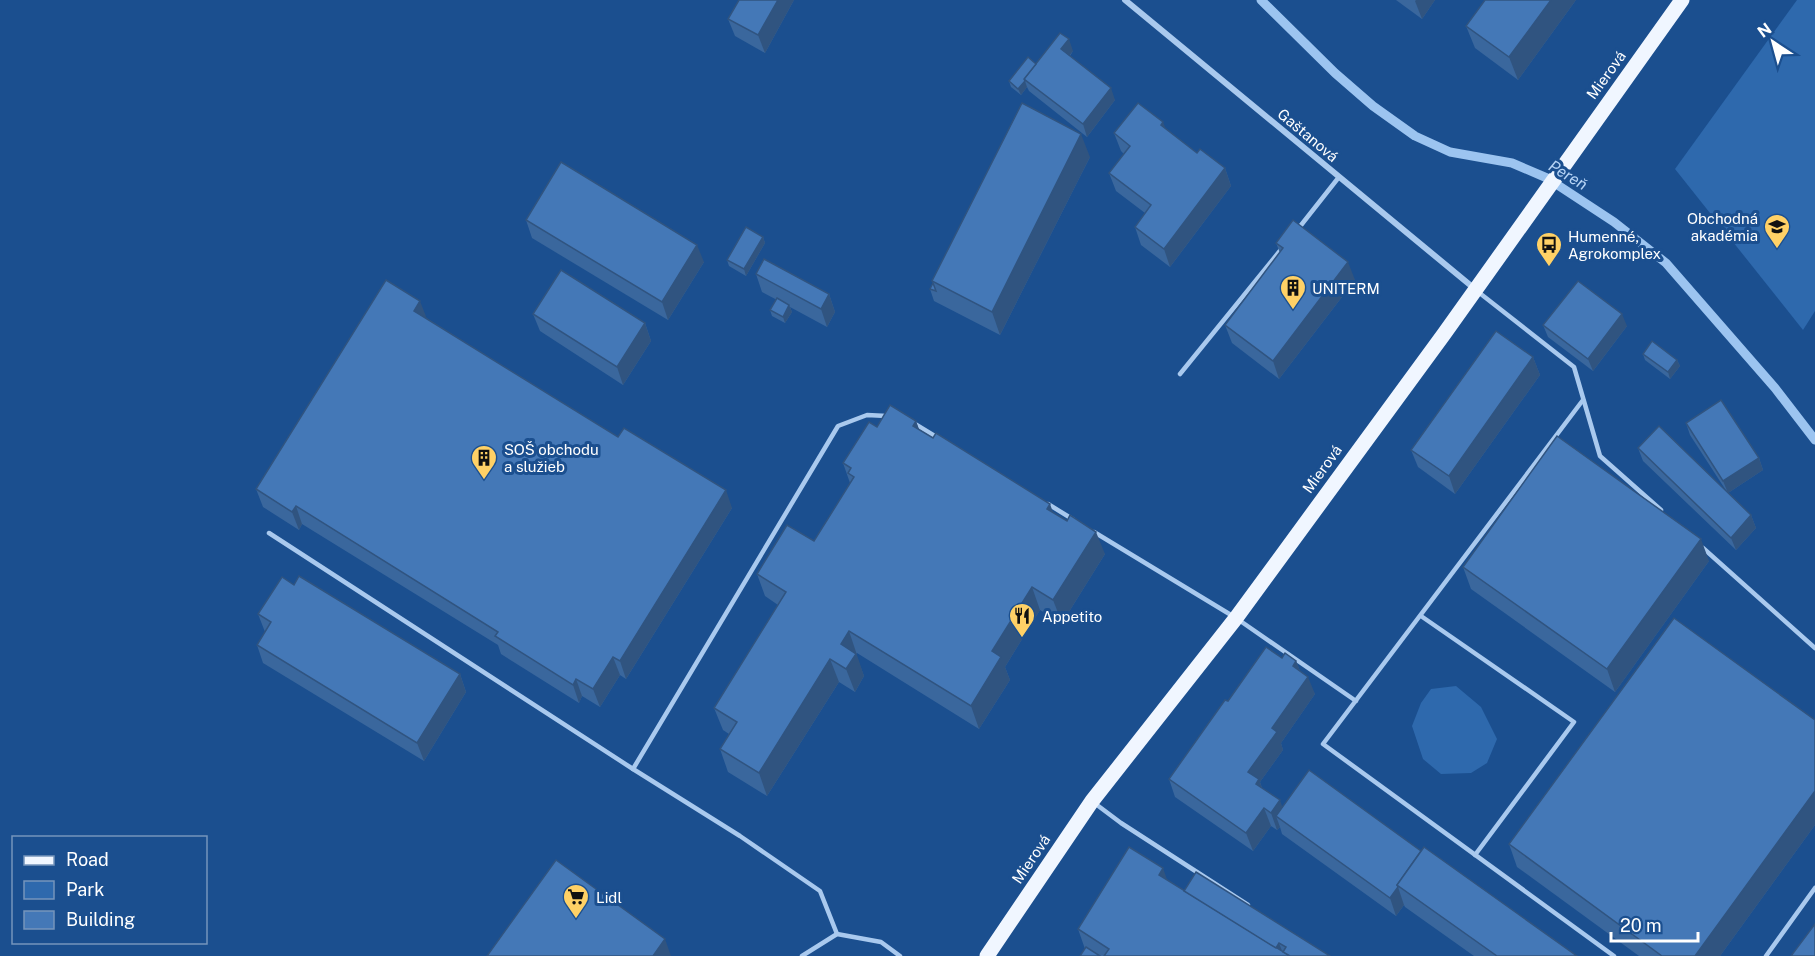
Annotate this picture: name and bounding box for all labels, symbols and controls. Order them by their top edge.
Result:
north arrow [1743,12,1803,72]
text: N [1754,19,1775,42]
street label: Mierová [1583,48,1629,102]
street label: Gaštanová [1274,105,1342,165]
water label: Pereň [1545,156,1591,194]
place label: Obchodná akadémia [1687,210,1758,244]
school or university icon: Obchodná akadémia [1762,212,1792,250]
place label: Humenné, Agrokomplex [1568,228,1661,262]
bus stop icon: Humenné, Agrokomplex [1534,230,1564,268]
building icon: UNITERM [1278,273,1308,311]
place label: UNITERM [1312,280,1380,297]
place label: SOŠ obchodu a služieb [504,441,599,475]
street label: Mierová [1299,442,1345,496]
building icon: SOŠ obchodu a služieb [469,443,499,481]
restaurant icon: Appetito [1007,601,1037,639]
place label: Appetito [1042,608,1102,625]
street label: Mierová [1009,831,1053,887]
legend [12,836,207,944]
text: Road [66,849,109,870]
text: Park [66,879,104,900]
supermarket icon: Lidl [561,882,591,920]
place label: Lidl [596,889,622,906]
scale bar [1611,905,1698,943]
text: Building [66,909,135,930]
text: 20 m [1620,915,1662,936]

